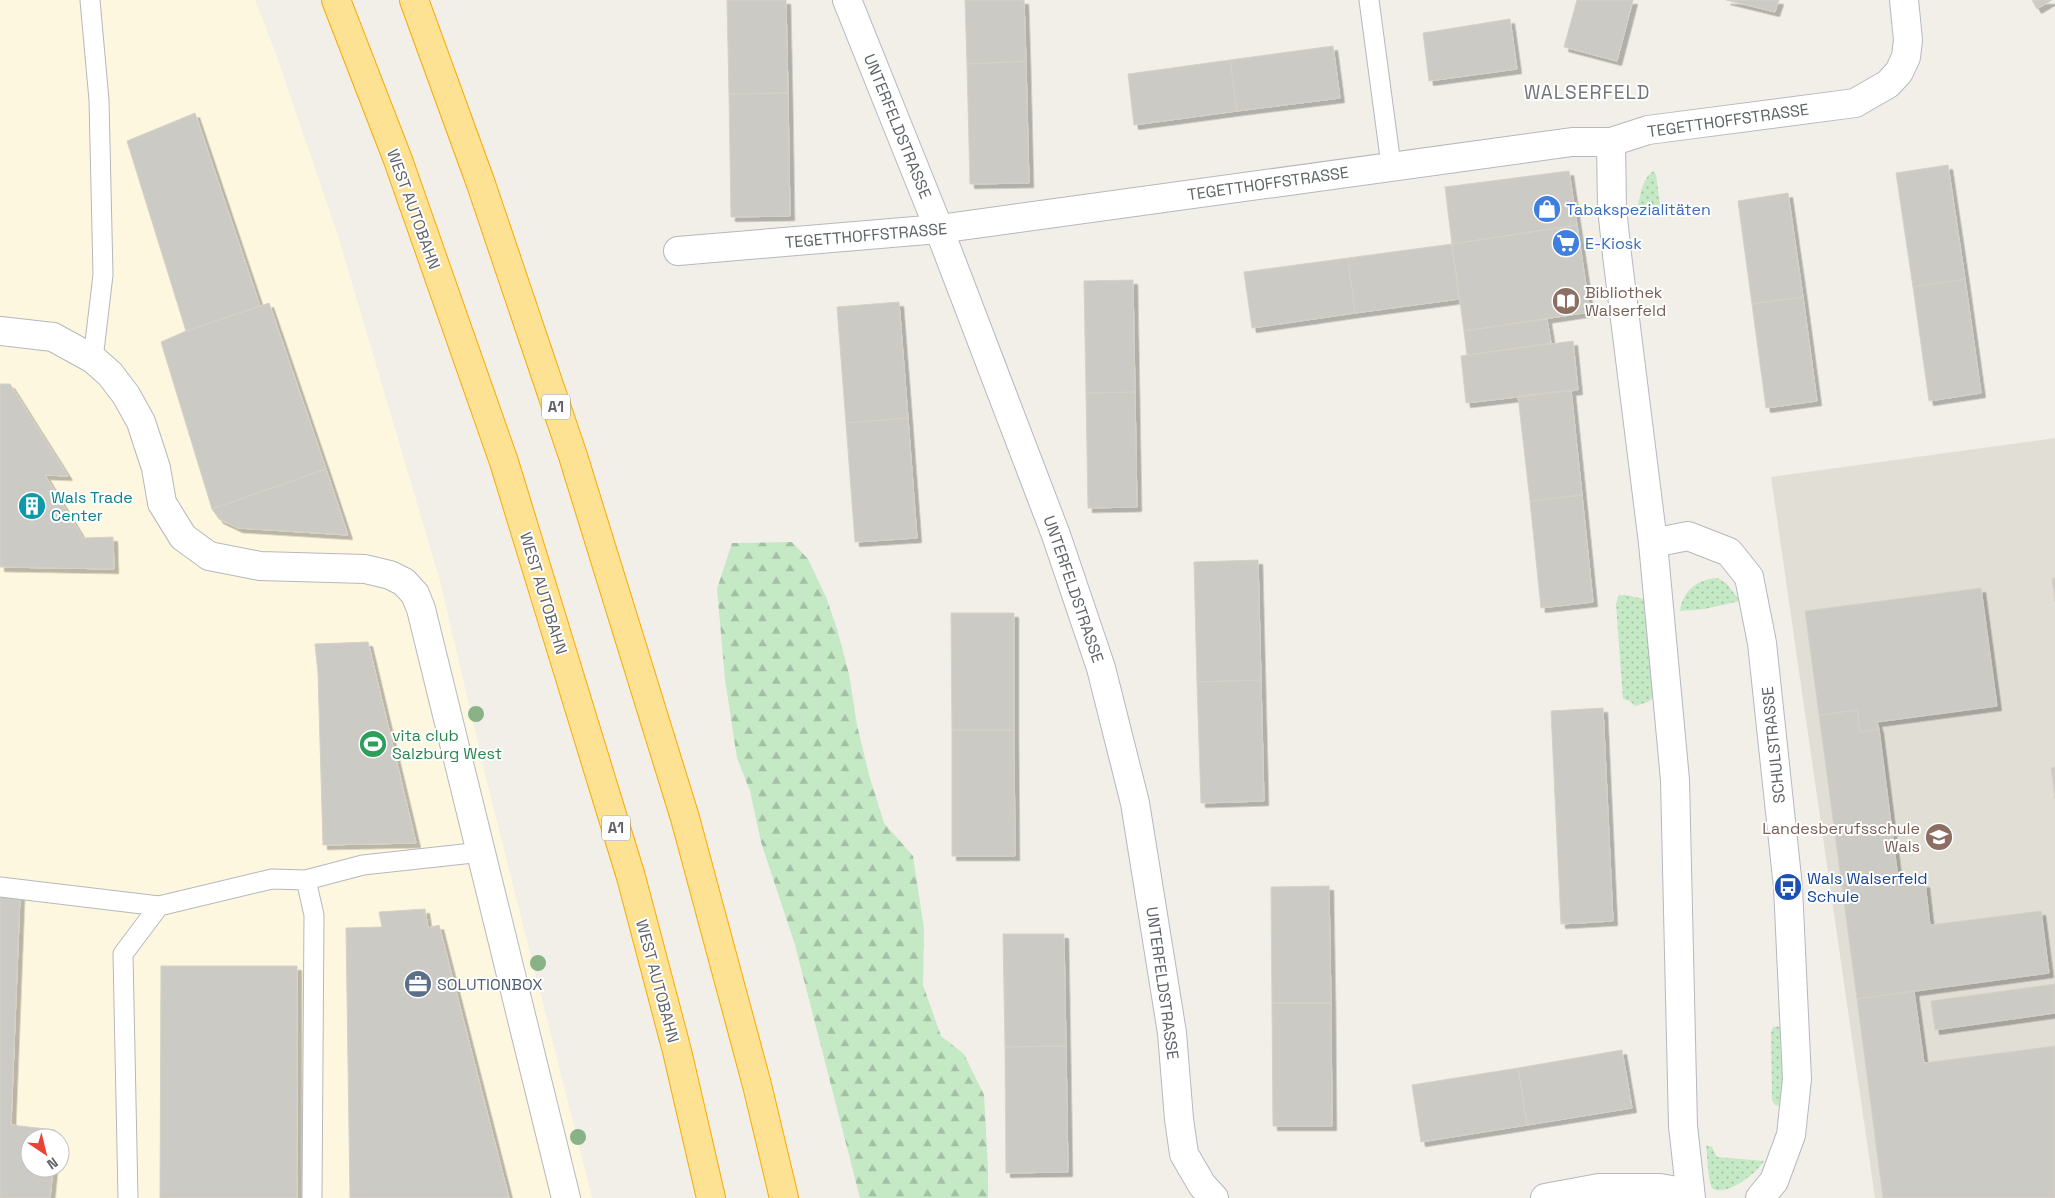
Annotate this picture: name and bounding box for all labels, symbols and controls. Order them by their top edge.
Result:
street label: UNTERFELDSTRASSE [859,51,936,202]
district label: WALSERFELD [1524,80,1650,105]
street label: TEGETTHOFFSTRASSE [1646,99,1810,142]
street label: WEST AUTOBAHN [382,146,445,272]
street label: TEGETTHOFFSTRASSE [1186,162,1350,205]
shop icon: Tabakspezialitäten [1532,194,1562,224]
place label: Tabakspezialitäten [1566,199,1711,220]
street label: TEGETTHOFFSTRASSE [784,218,948,253]
supermarket icon: E-Kiosk [1551,228,1581,258]
place label: E-Kiosk [1585,233,1642,254]
place label: Bibliothek Walserfeld [1585,282,1666,321]
library icon: Bibliothek Walserfeld [1551,286,1581,316]
road number: A1 [542,394,570,420]
place label: Wals Trade Center [51,487,133,526]
building icon: Wals Trade Center [17,491,47,521]
street label: UNTERFELDSTRASSE [1038,513,1109,666]
street label: WEST AUTOBAHN [515,530,572,657]
street label: SCHULSTRASSE [1757,685,1790,804]
place label: vita club Salzburg West [392,725,502,764]
sports icon: vita club Salzburg West [358,729,388,759]
road number: A1 [602,816,630,840]
place label: Landesberufsschule Wals [1762,818,1920,857]
school or university icon: Landesberufsschule Wals [1924,822,1954,852]
place label: Wals Walserfeld Schule [1807,868,1928,907]
bus stop icon: Wals Walserfeld Schule [1773,872,1803,902]
street label: UNTERFELDSTRASSE [1141,905,1184,1061]
street label: WEST AUTOBAHN [631,917,684,1045]
office icon: SOLUTIONBOX [403,969,433,999]
place label: SOLUTIONBOX [437,974,542,995]
north arrow [20,1128,70,1178]
text: N [43,1154,61,1174]

